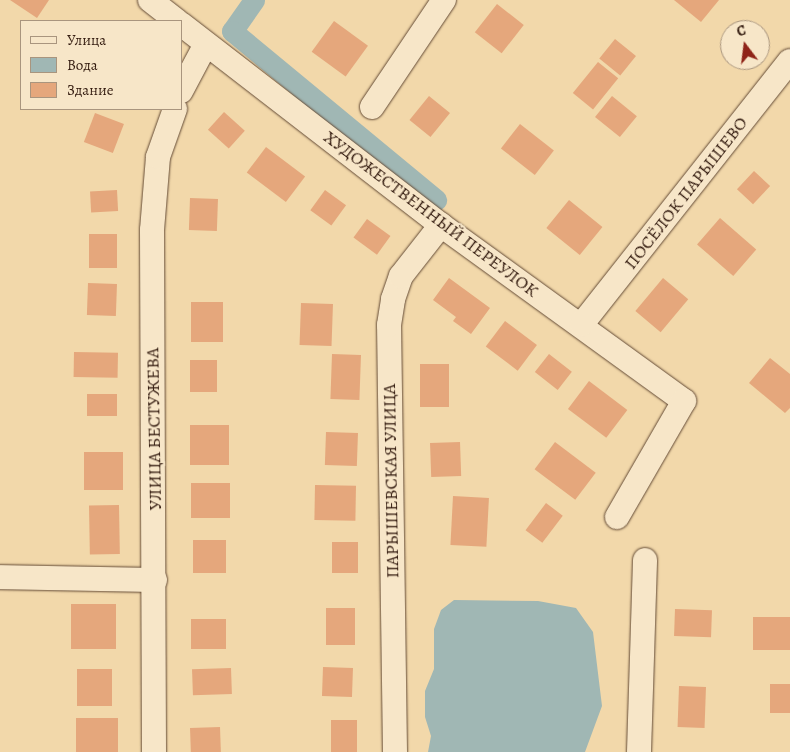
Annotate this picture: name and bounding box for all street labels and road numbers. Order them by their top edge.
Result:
street label: ПОСЁЛОК ПАРЫШЕВО [620,112,752,274]
street label: ХУДОЖЕСТВЕННЫЙ ПЕРЕУЛОК [319,126,543,302]
street label: УЛИЦА БЕСТУЖЕВА [142,347,166,511]
street label: ПАРЫШЕВСКАЯ УЛИЦА [379,384,403,578]

